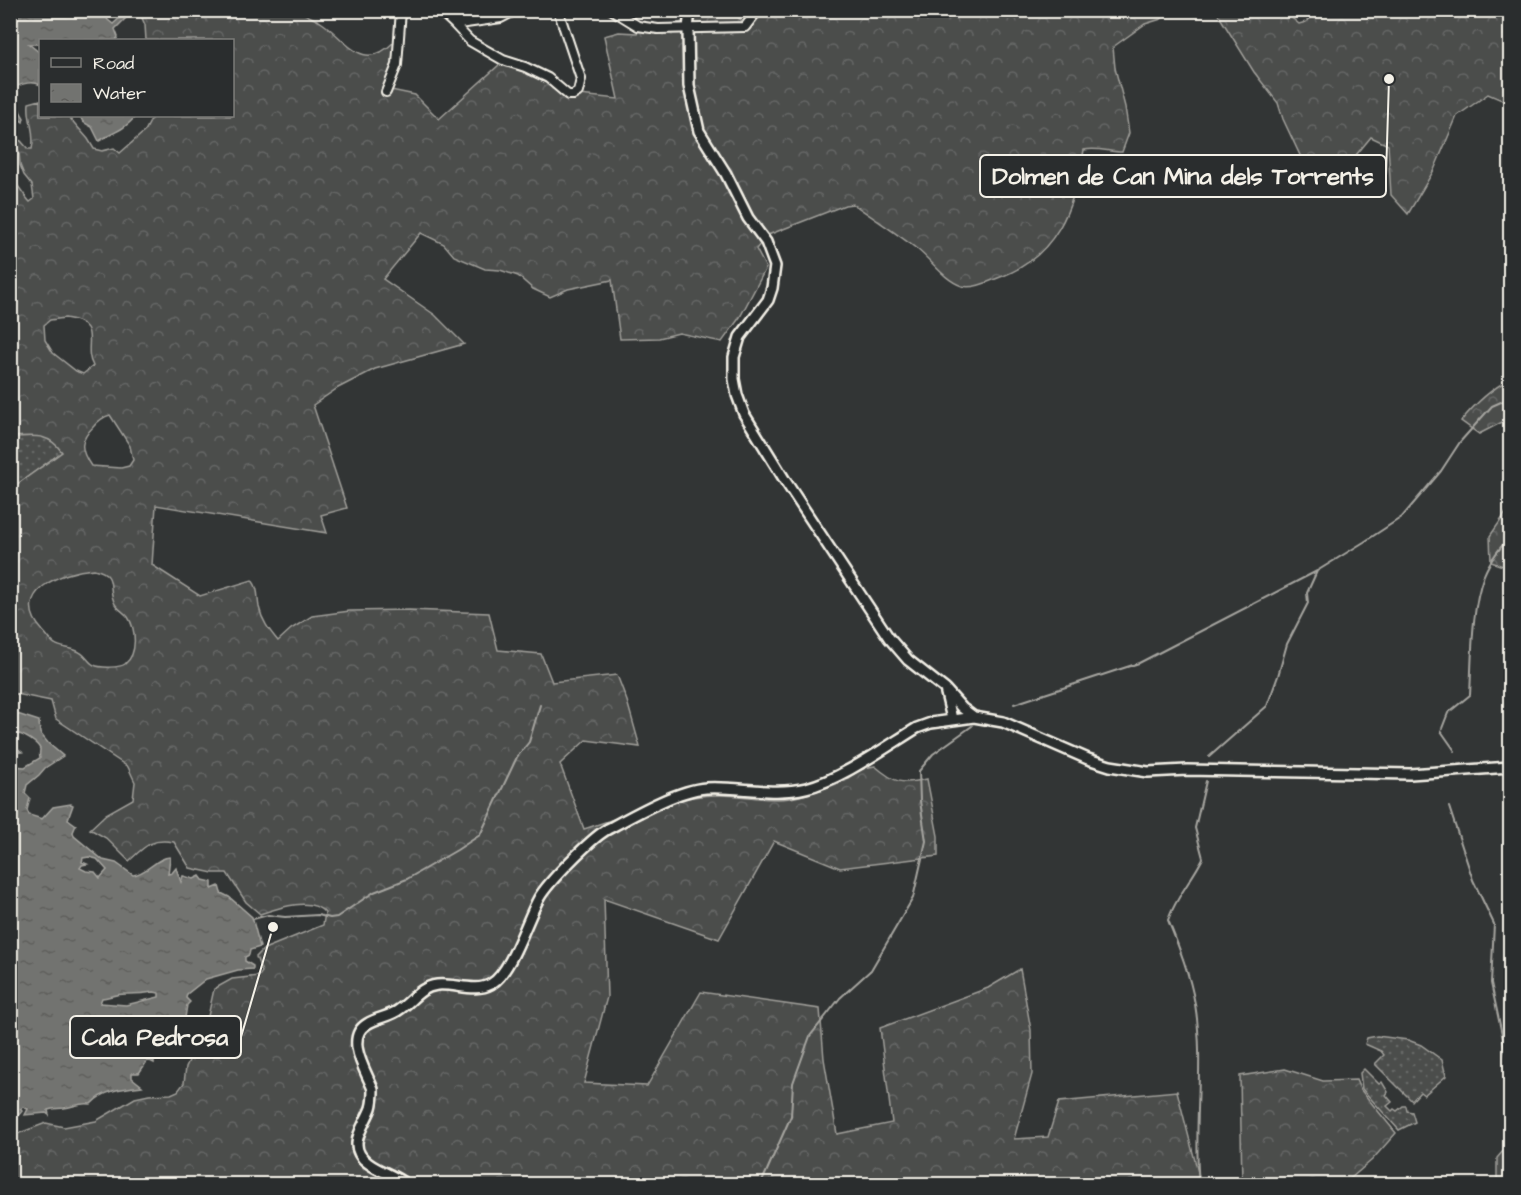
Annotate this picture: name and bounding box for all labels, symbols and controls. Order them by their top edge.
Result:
legend [39,39,234,117]
text: Road [93,51,134,76]
text: Water [93,81,146,106]
callout: Dolmen de Can Mina dels Torrents [980,155,1386,197]
text: Dolmen de Can Mina dels Torrents [992,160,1374,194]
callout: Cala Pedrosa [70,1016,241,1058]
text: Cala Pedrosa [82,1021,229,1055]

